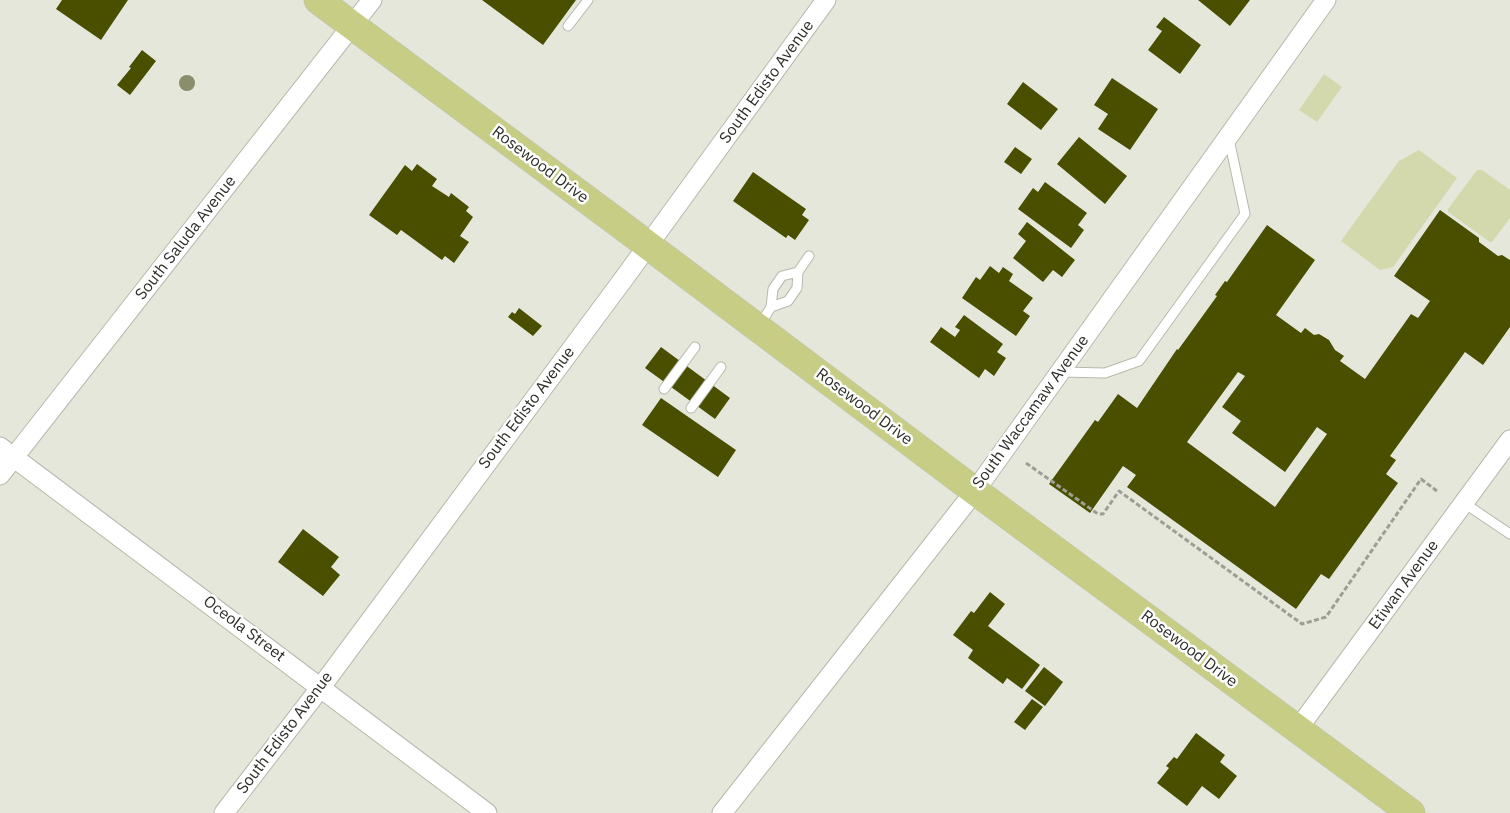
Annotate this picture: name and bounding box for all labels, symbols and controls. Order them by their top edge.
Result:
street label: South Edisto Avenue [716,17,818,147]
street label: Rosewood Drive [488,122,592,208]
street label: South Saluda Avenue [132,172,240,304]
street label: South Waccamaw Avenue [969,332,1093,492]
street label: South Edisto Avenue [475,343,579,473]
street label: Rosewood Drive [812,364,916,450]
street label: Etiwan Avenue [1365,537,1443,633]
street label: Oceola Street [199,592,289,666]
street label: Rosewood Drive [1137,606,1241,692]
street label: South Edisto Avenue [233,668,337,798]

